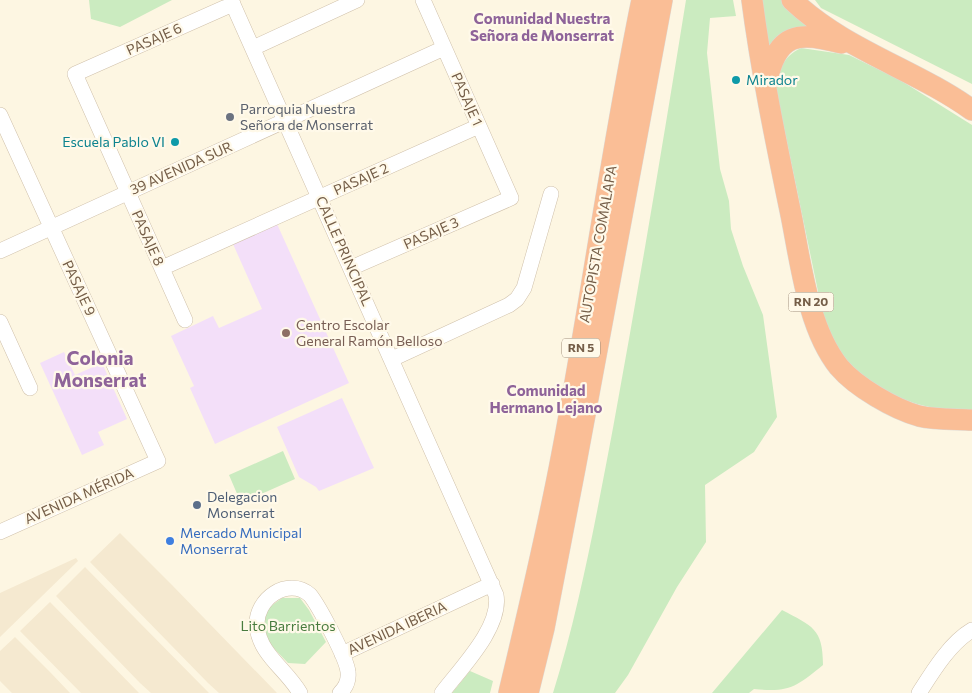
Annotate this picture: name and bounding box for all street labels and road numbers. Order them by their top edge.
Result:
street label: PASAJE 6 [123,19,184,58]
street label: PASAJE 1 [448,69,487,128]
street label: 39 AVENIDA SUR [127,137,235,198]
street label: PASAJE 2 [331,159,391,198]
street label: AUTOPISTA COMALAPA [575,164,620,324]
street label: CALLE PRINCIPAL [313,193,376,308]
street label: PASAJE 8 [129,207,168,268]
street label: PASAJE 3 [401,213,461,252]
street label: PASAJE 9 [59,257,100,318]
road number: RN 20 [788,292,834,312]
road number: RN 5 [562,338,600,358]
street label: AVENIDA MÉRIDA [22,464,136,527]
street label: AVENIDA IBERIA [344,597,449,658]

